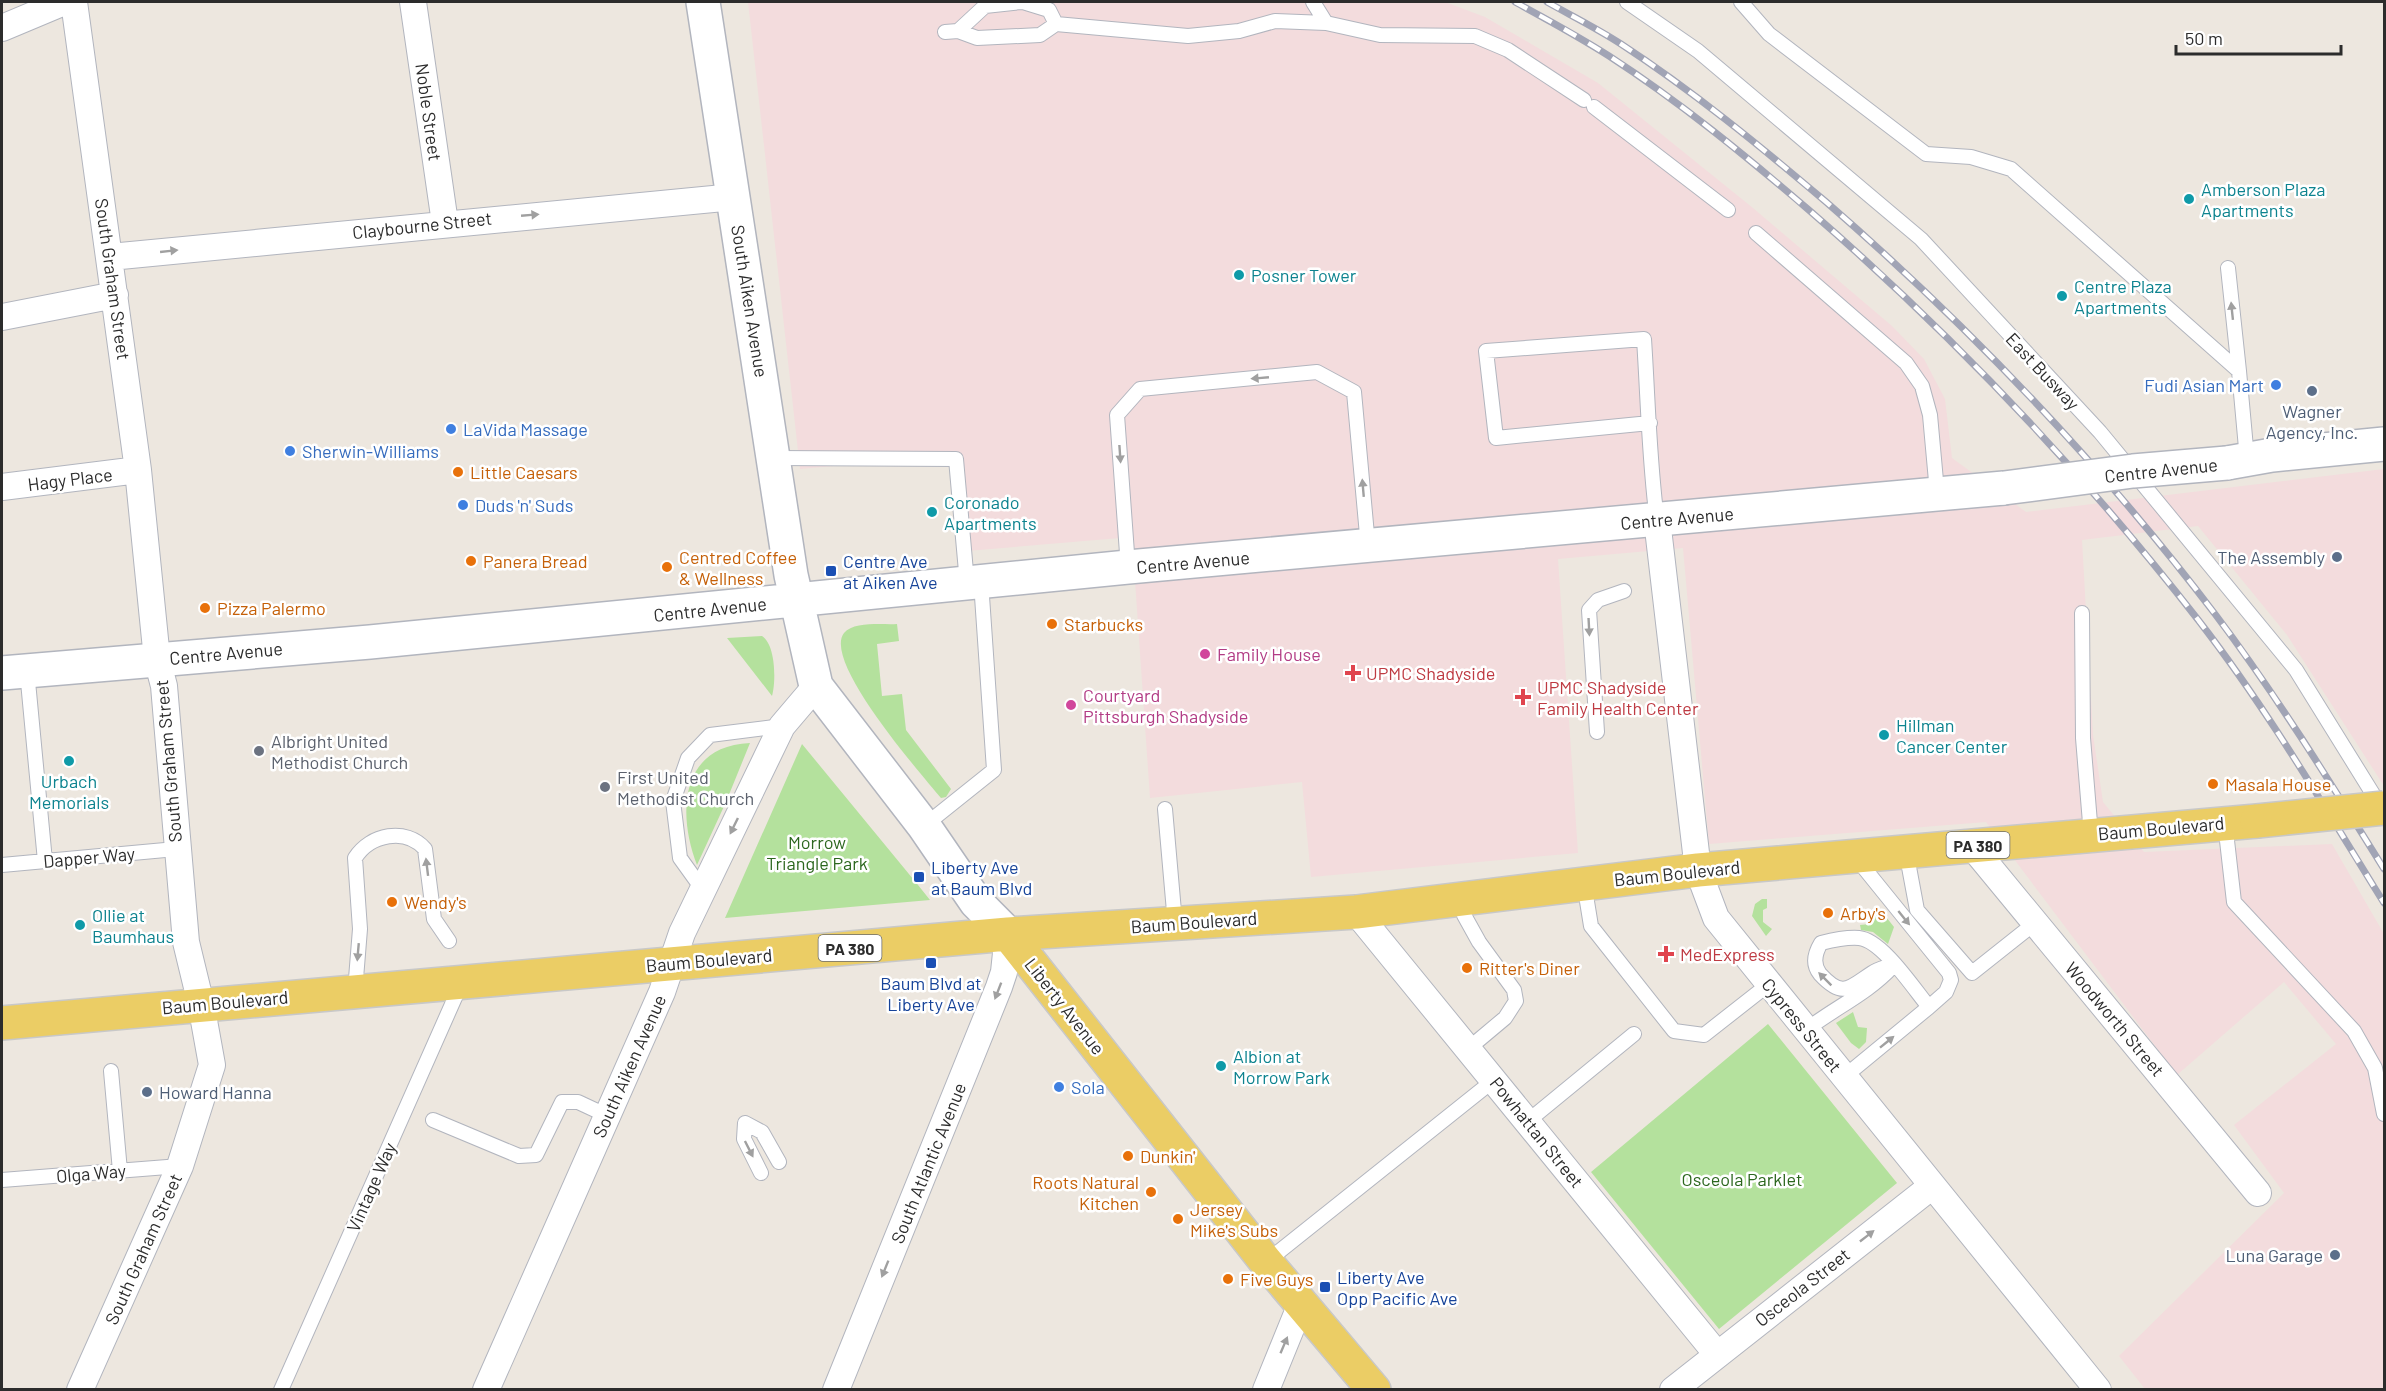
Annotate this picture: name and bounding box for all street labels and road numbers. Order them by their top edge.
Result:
street label: Noble Street [411,62,447,162]
street label: South Graham Street [91,197,135,361]
street label: Claybourne Street [351,207,493,243]
street label: South Aiken Avenue [727,223,773,379]
street label: East Busway [2002,328,2084,414]
street label: Centre Avenue [2103,453,2219,487]
street label: Hagy Place [26,463,114,495]
street label: Centre Avenue [1619,502,1735,534]
street label: Centre Avenue [1135,546,1251,578]
street label: Centre Avenue [652,592,768,626]
street label: Centre Avenue [168,637,284,669]
street label: South Graham Street [150,679,186,843]
street label: Baum Boulevard [2097,812,2225,844]
road number: PA 380 [1946,832,2010,858]
street label: Dapper Way [42,842,136,872]
street label: Baum Boulevard [1613,855,1741,891]
street label: Baum Boulevard [1130,907,1258,937]
road number: PA 380 [818,935,882,961]
street label: Baum Boulevard [645,944,773,976]
street label: Liberty Avenue [1020,953,1110,1059]
street label: Woodworth Street [2061,957,2169,1081]
street label: Cypress Street [1757,973,1847,1077]
street label: Baum Boulevard [161,986,289,1018]
street label: South Aiken Avenue [588,991,670,1141]
street label: Powhattan Street [1486,1072,1588,1192]
street label: South Atlantic Avenue [886,1079,970,1247]
street label: Vintage Way [341,1139,401,1235]
street label: Olga Way [55,1159,127,1187]
street label: South Graham Street [100,1170,186,1328]
street label: Osceola Street [1750,1243,1854,1331]

